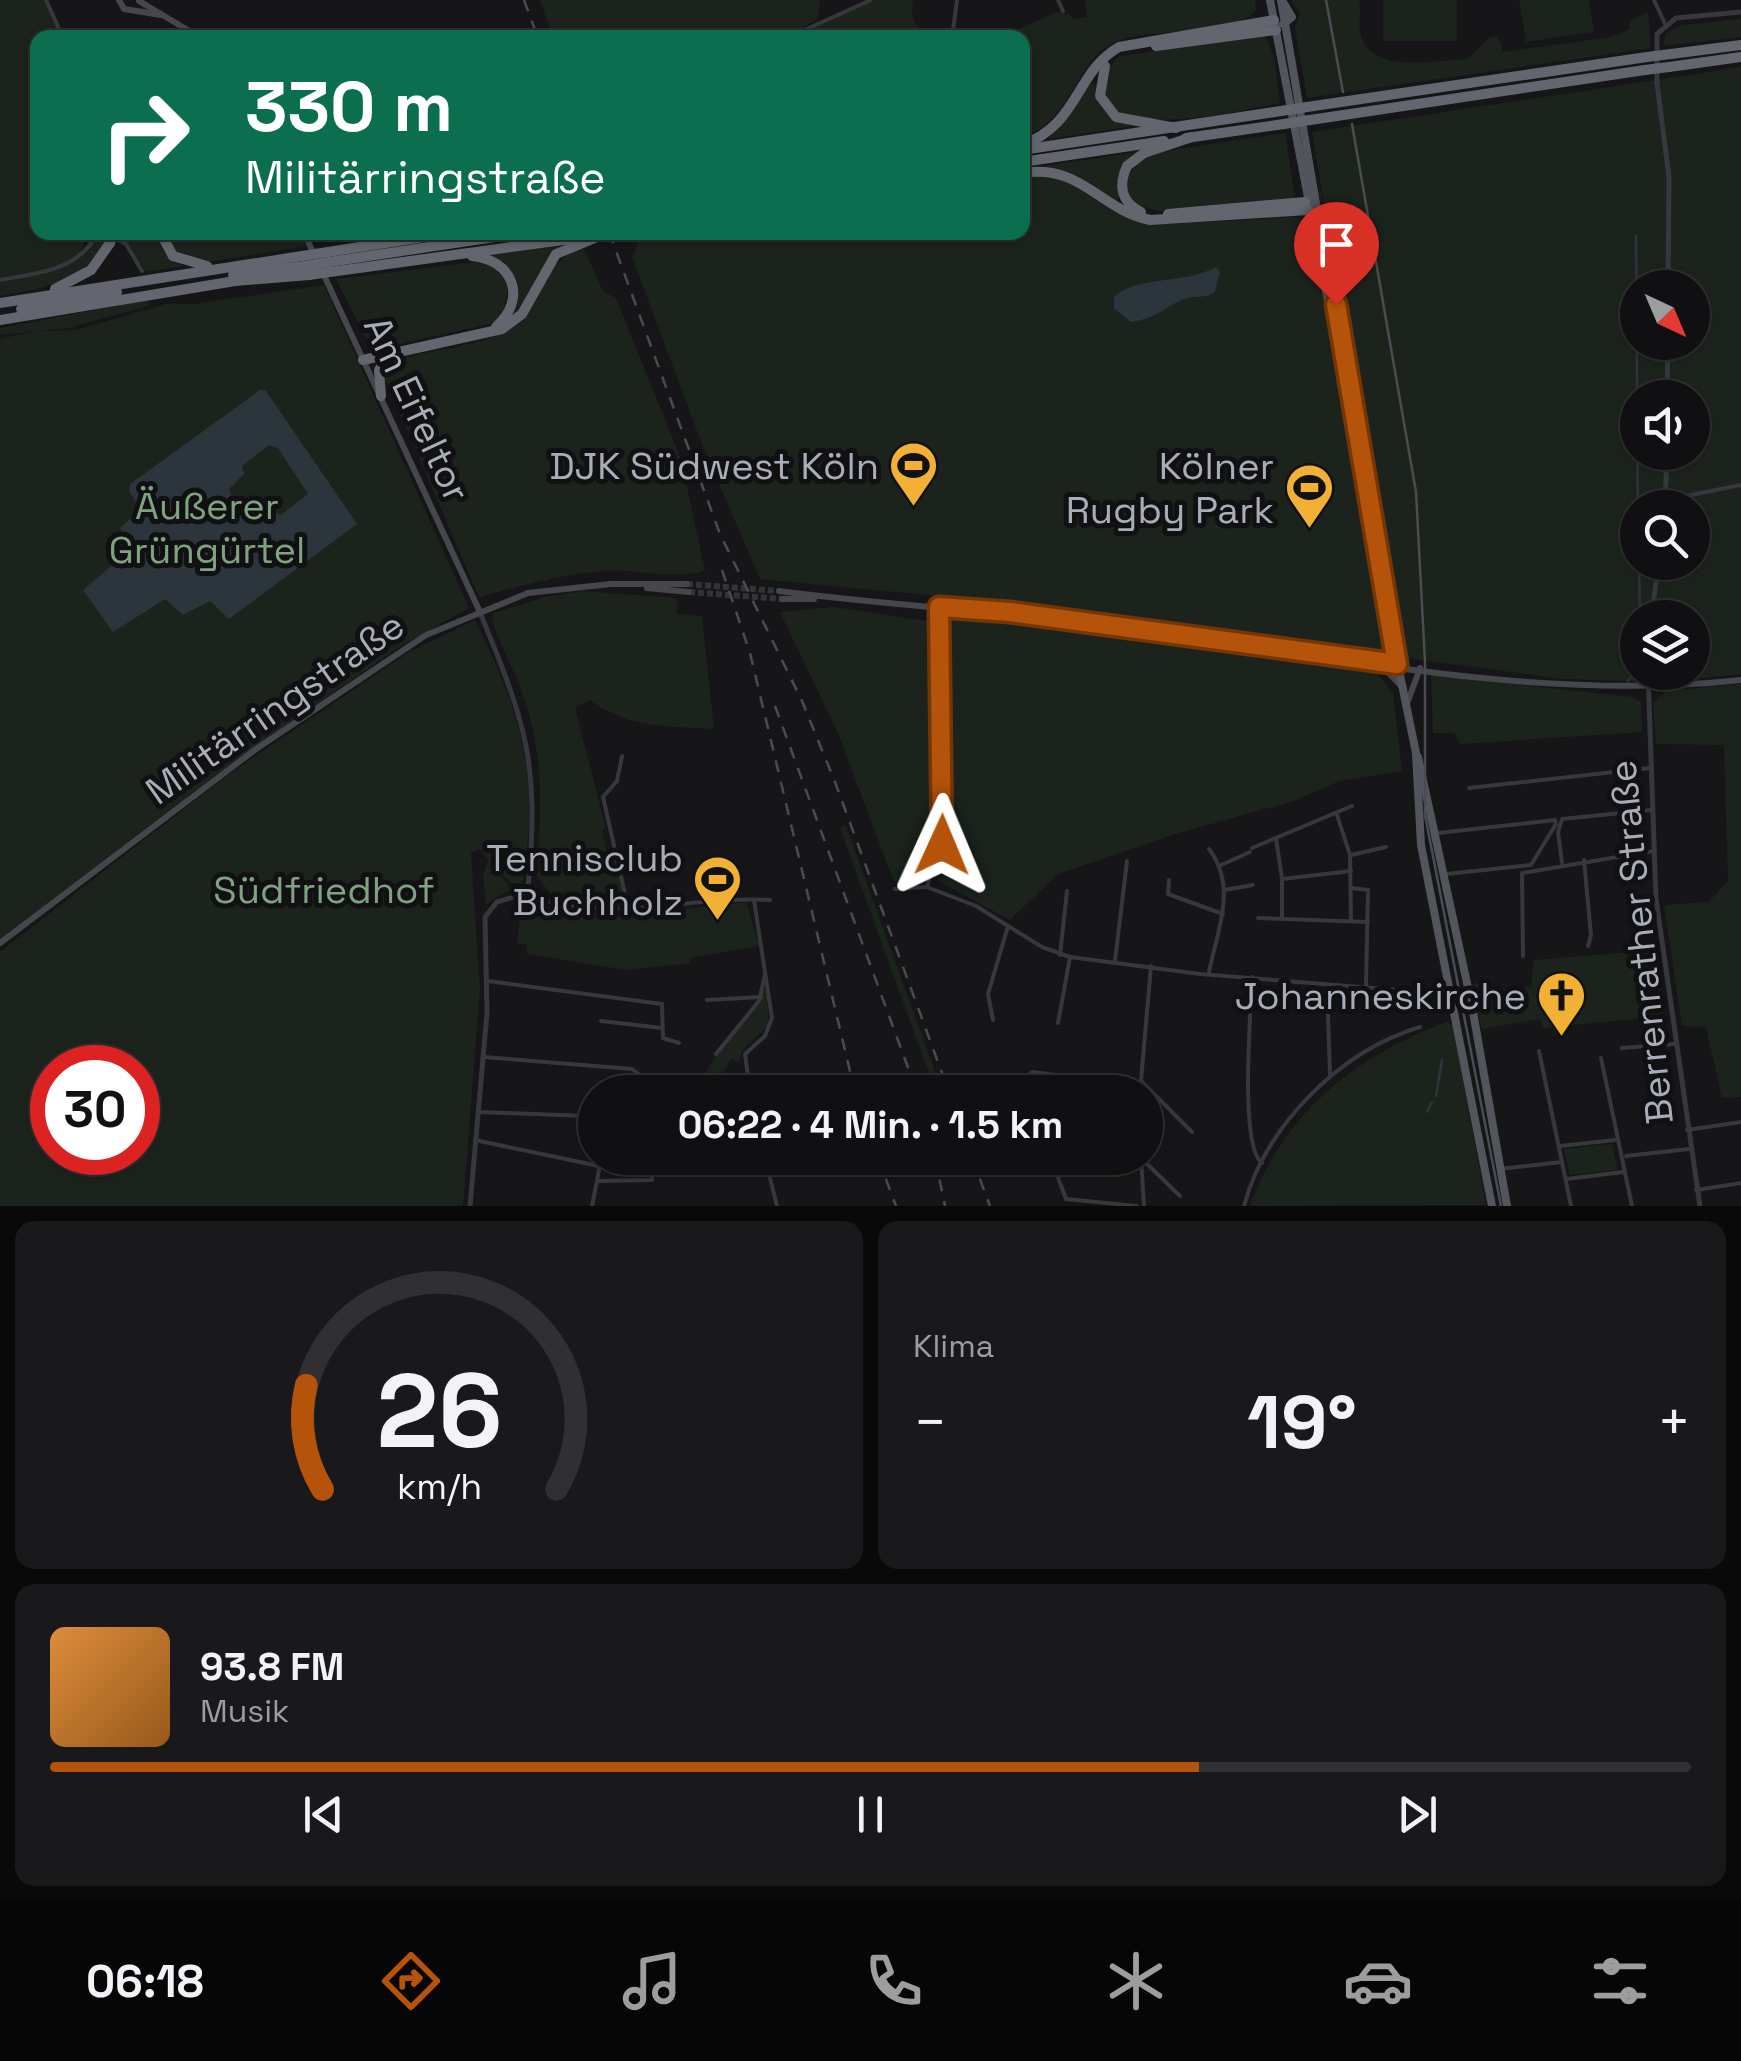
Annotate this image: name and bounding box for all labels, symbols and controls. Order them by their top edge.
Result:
text: 330 m [245,62,453,151]
icon: right [80,70,210,200]
text: Militärringstraße [245,149,606,206]
pin [1294,202,1379,305]
icon: arrive [1309,217,1364,272]
north arrow [1620,270,1710,360]
map controls [1620,270,1710,690]
street label: Am Eifeltor [353,308,481,510]
button: sound [1620,380,1710,470]
sports icon: DJK Südwest Köln [888,440,940,508]
place label: DJK Südwest Köln [549,442,879,490]
place label: Kölner Rugby Park [1066,442,1274,534]
sports icon: Kölner Rugby Park [1283,462,1335,530]
park label: Äußerer Grüngürtel [109,482,305,574]
button: search [1620,490,1710,580]
button: layers [1620,600,1710,690]
street label: Militärringstraße [136,601,414,815]
street label: Berrenrather Straße [1598,758,1684,1126]
position arrow [890,793,994,897]
place label: Tennisclub Buchholz [486,834,683,926]
sports icon: Tennisclub Buchholz [692,854,744,922]
park label: Südfriedhof [213,866,435,914]
church icon: Johanneskirche [1535,970,1587,1038]
place label: Johanneskirche [1235,972,1526,1020]
speed limit sign: 30 [30,1045,160,1175]
text: 06:22 · 4 Min. · 1.5 km [678,1101,1063,1149]
text: Klima [913,1326,994,1366]
text: 26 [376,1345,502,1477]
text: 19° [1247,1374,1357,1470]
text: − [913,1387,947,1457]
text: + [1657,1387,1691,1457]
text: km/h [396,1464,482,1509]
text: 93.8 FM [200,1643,344,1691]
text: Musik [200,1691,289,1731]
icon: previous [296,1787,351,1842]
icon: pause [843,1787,898,1842]
icon: next [1390,1787,1445,1842]
icon: directions [376,1946,446,2016]
icon: music [617,1946,687,2016]
icon: phone [859,1946,929,2016]
icon: climate [1101,1946,1171,2016]
icon: car [1343,1946,1413,2016]
icon: filters [1585,1946,1655,2016]
text: 06:18 [86,1953,204,2010]

